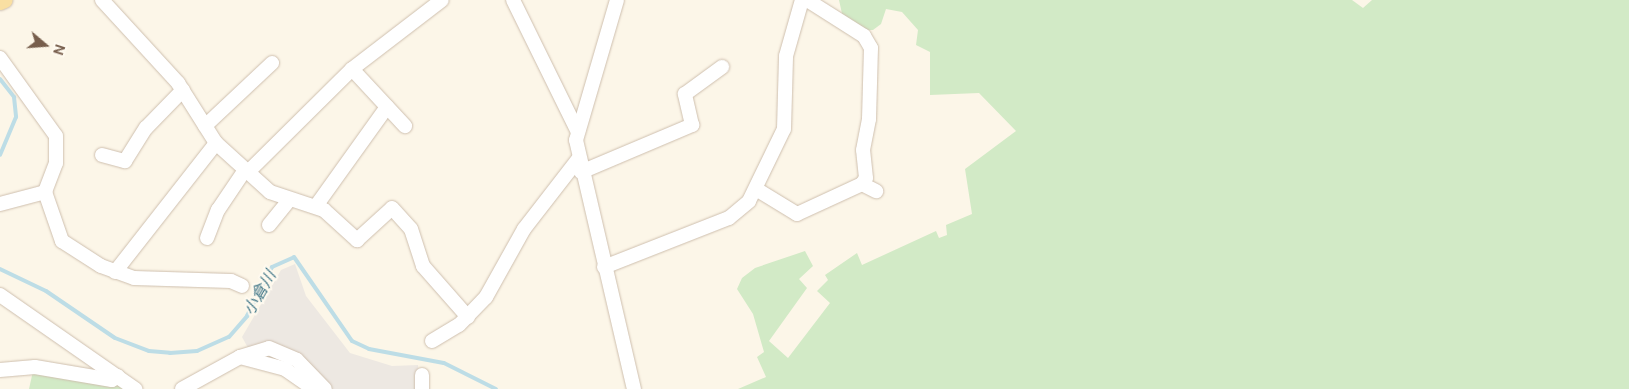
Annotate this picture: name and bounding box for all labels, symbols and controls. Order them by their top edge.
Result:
north arrow [20,20,70,70]
text: N [49,42,69,57]
water label: 小倉川 [240,267,280,319]

